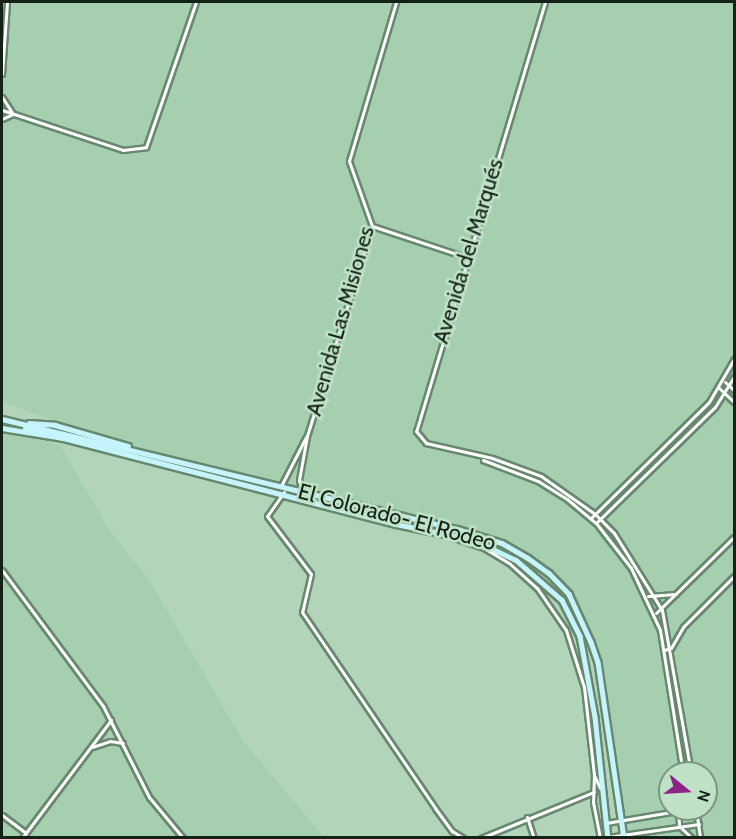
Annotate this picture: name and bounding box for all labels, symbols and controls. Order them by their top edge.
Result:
street label: Avenida del Marqués [427,155,509,347]
street label: Avenida Las Misiones [300,223,380,419]
street label: El Colorado- El Rodeo [295,478,499,556]
north arrow [658,761,718,821]
text: N [693,788,714,804]

